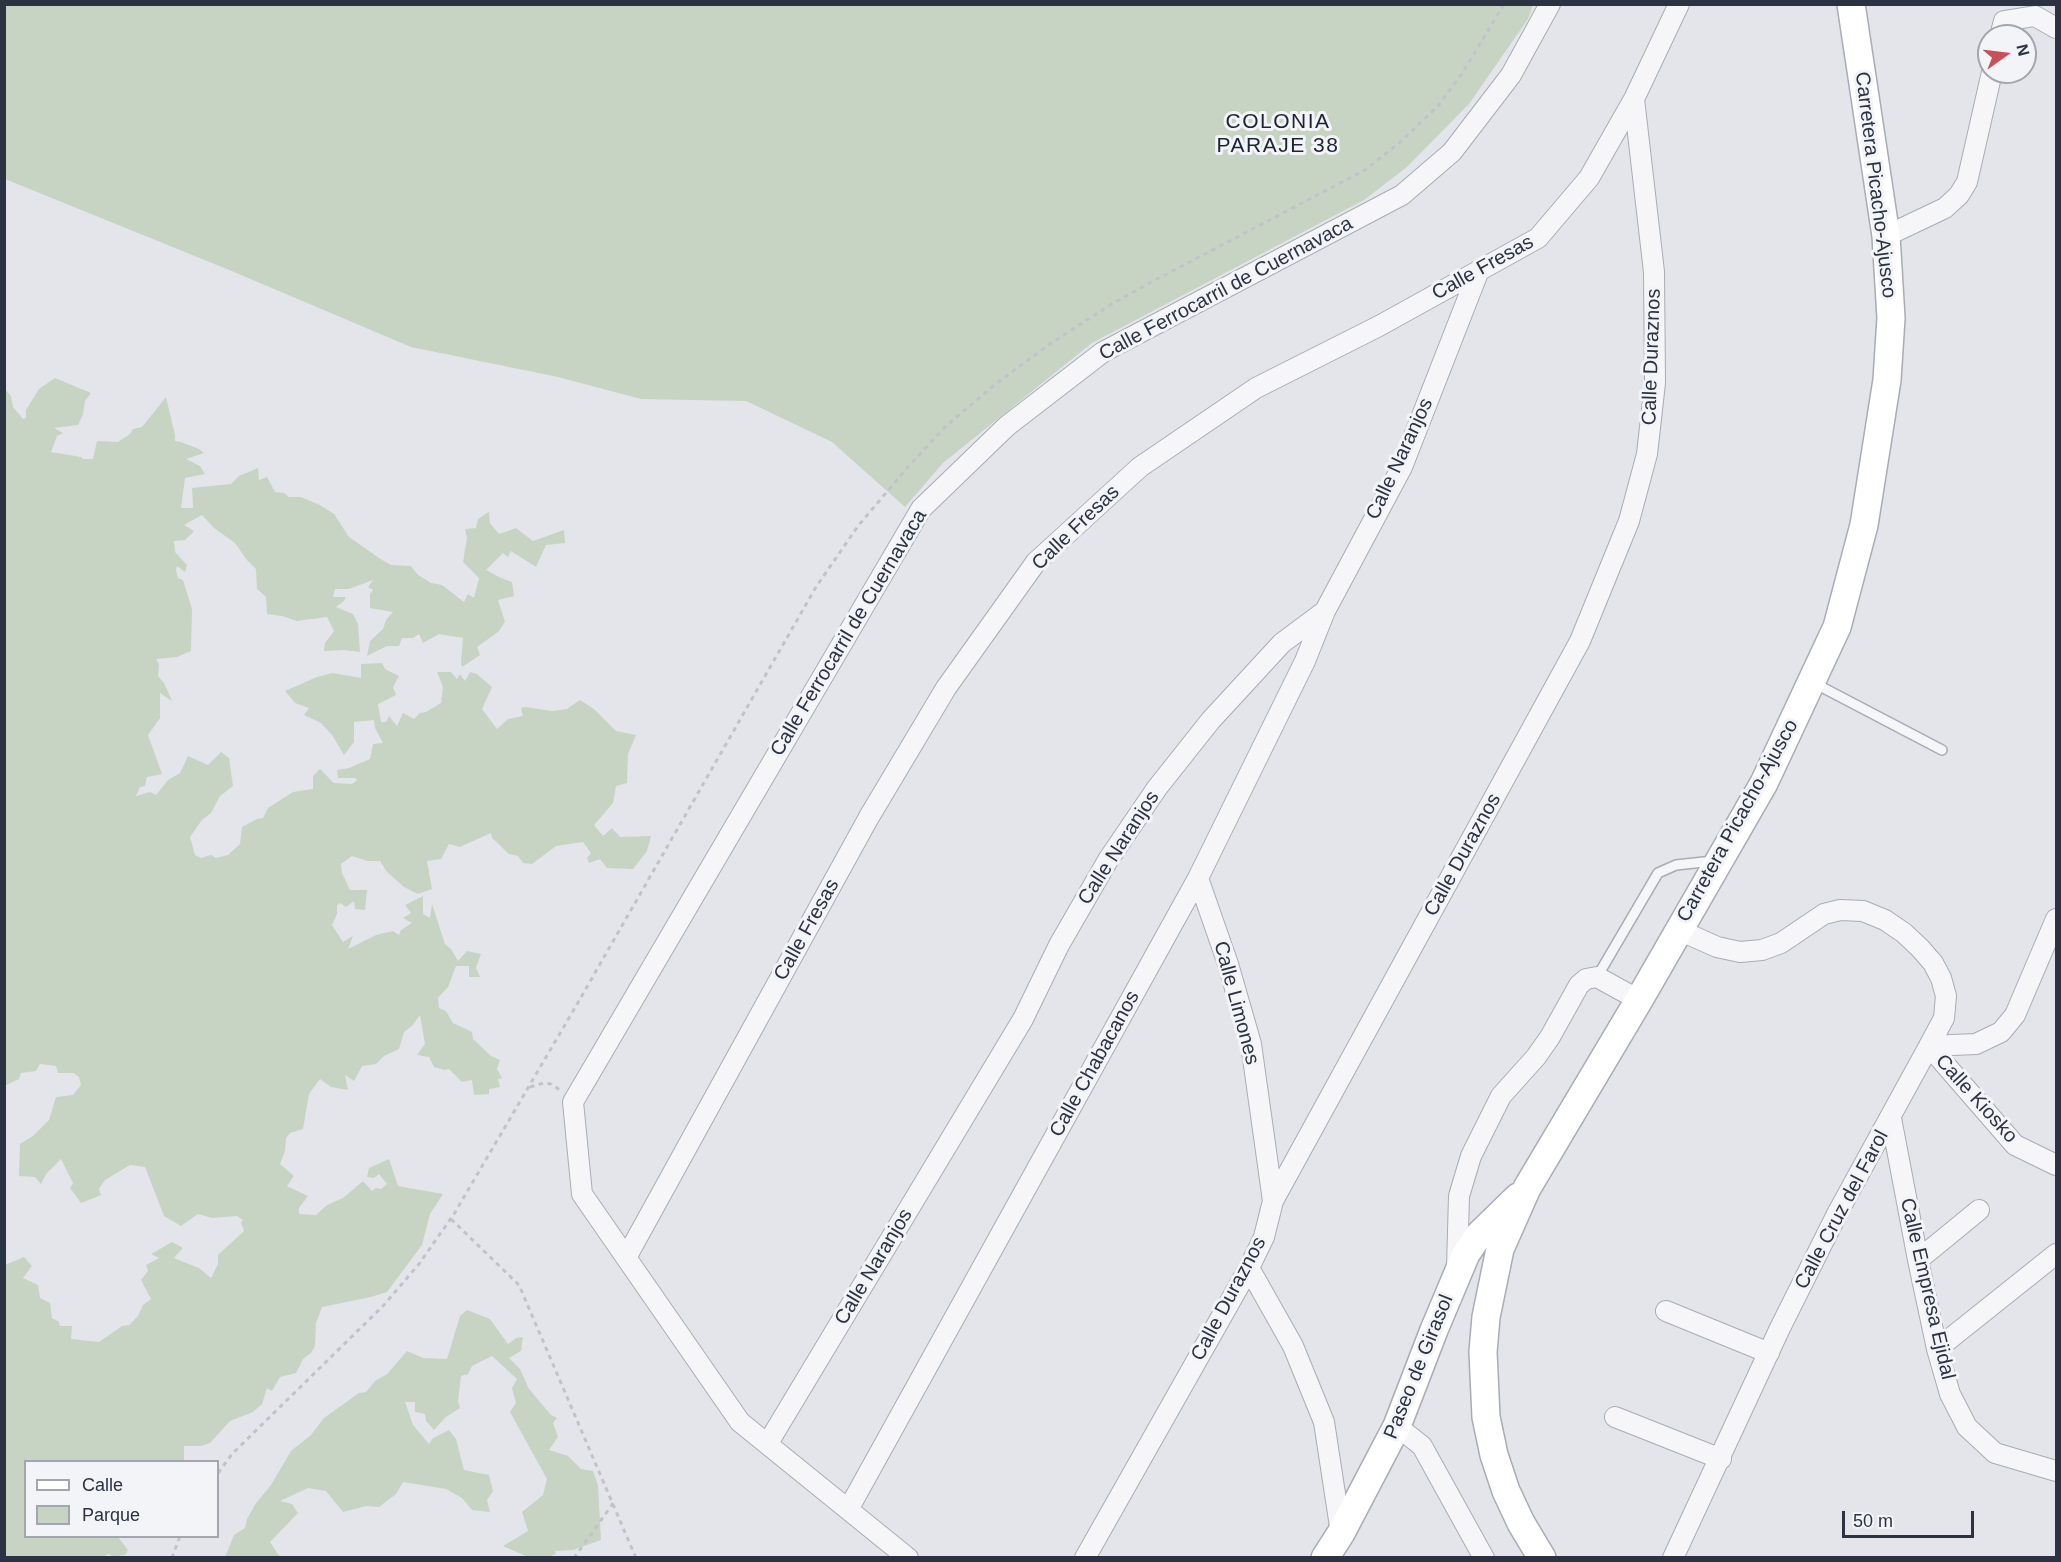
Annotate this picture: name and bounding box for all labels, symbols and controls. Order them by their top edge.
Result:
north arrow [1977,24,2037,84]
text: N [2013,42,2033,58]
street label: Carretera Picacho-Ajusco [1849,70,1901,300]
district label: COLONIA PARAJE 38 [1217,109,1339,159]
street label: Calle Ferrocarril de Cuernavaca [1095,212,1357,366]
street label: Calle Fresas [1428,230,1538,306]
street label: Calle Duraznos [1638,288,1666,426]
street label: Calle Naranjos [1361,394,1439,524]
street label: Calle Fresas [1027,480,1125,576]
street label: Calle Ferrocarril de Cuernavaca [766,505,932,761]
street label: Carretera Picacho-Ajusco [1672,716,1804,926]
street label: Calle Naranjos [1073,786,1165,910]
street label: Calle Duraznos [1419,789,1507,921]
street label: Calle Fresas [769,875,845,985]
street label: Calle Limones [1208,939,1264,1067]
street label: Calle Chabacanos [1045,987,1145,1141]
street label: Calle Kiosko [1930,1050,2022,1148]
street label: Calle Cruz del Farol [1790,1126,1894,1294]
street label: Calle Empresa Ejidal [1894,1196,1960,1382]
street label: Calle Naranjos [830,1205,918,1329]
street label: Calle Duraznos [1186,1233,1272,1365]
street label: Paseo de Girasol [1379,1291,1459,1443]
legend [24,1460,219,1538]
text: Calle [82,1475,123,1495]
scale bar [1845,1499,1977,1537]
text: Parque [82,1505,140,1525]
text: 50 m [1853,1511,1893,1531]

